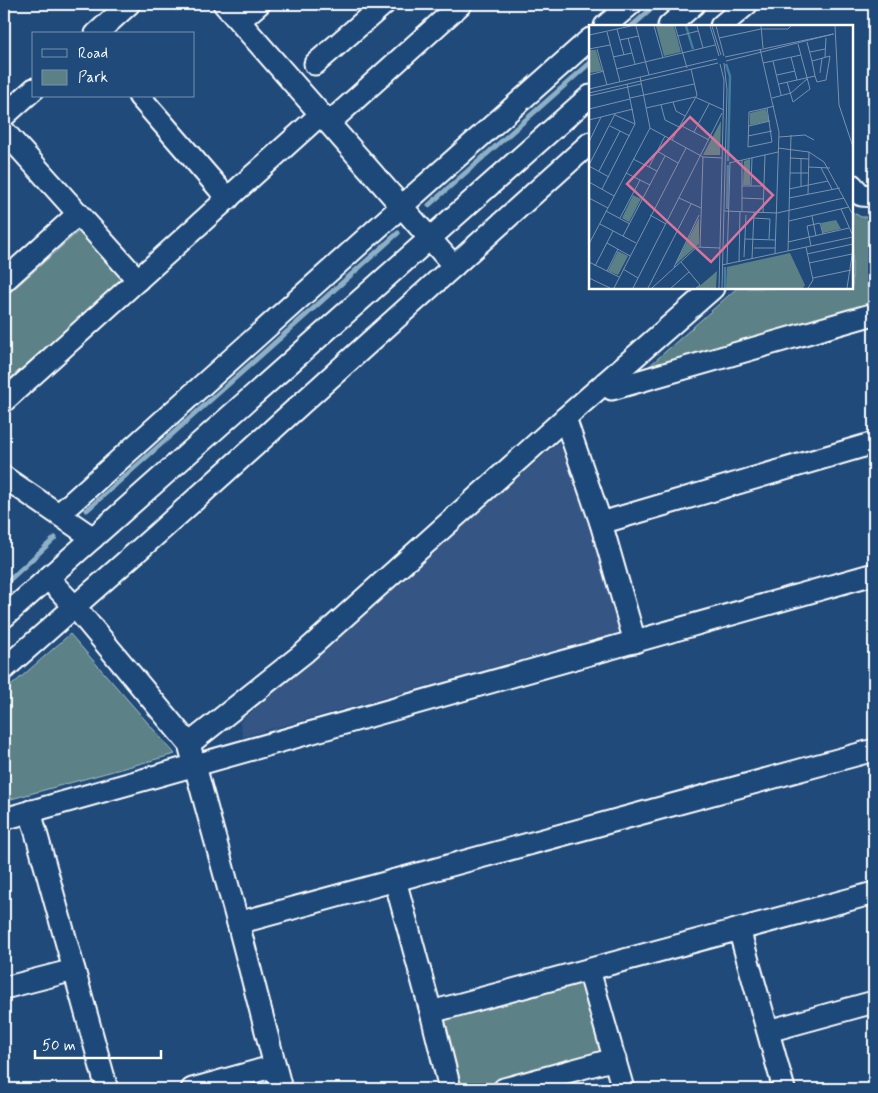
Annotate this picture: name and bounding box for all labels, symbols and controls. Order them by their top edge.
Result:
inset map [589,25,853,289]
legend [32,32,195,98]
text: Road [78,44,108,64]
text: Park [78,68,108,88]
scale bar [35,1028,161,1060]
text: 50 m [42,1036,76,1056]

